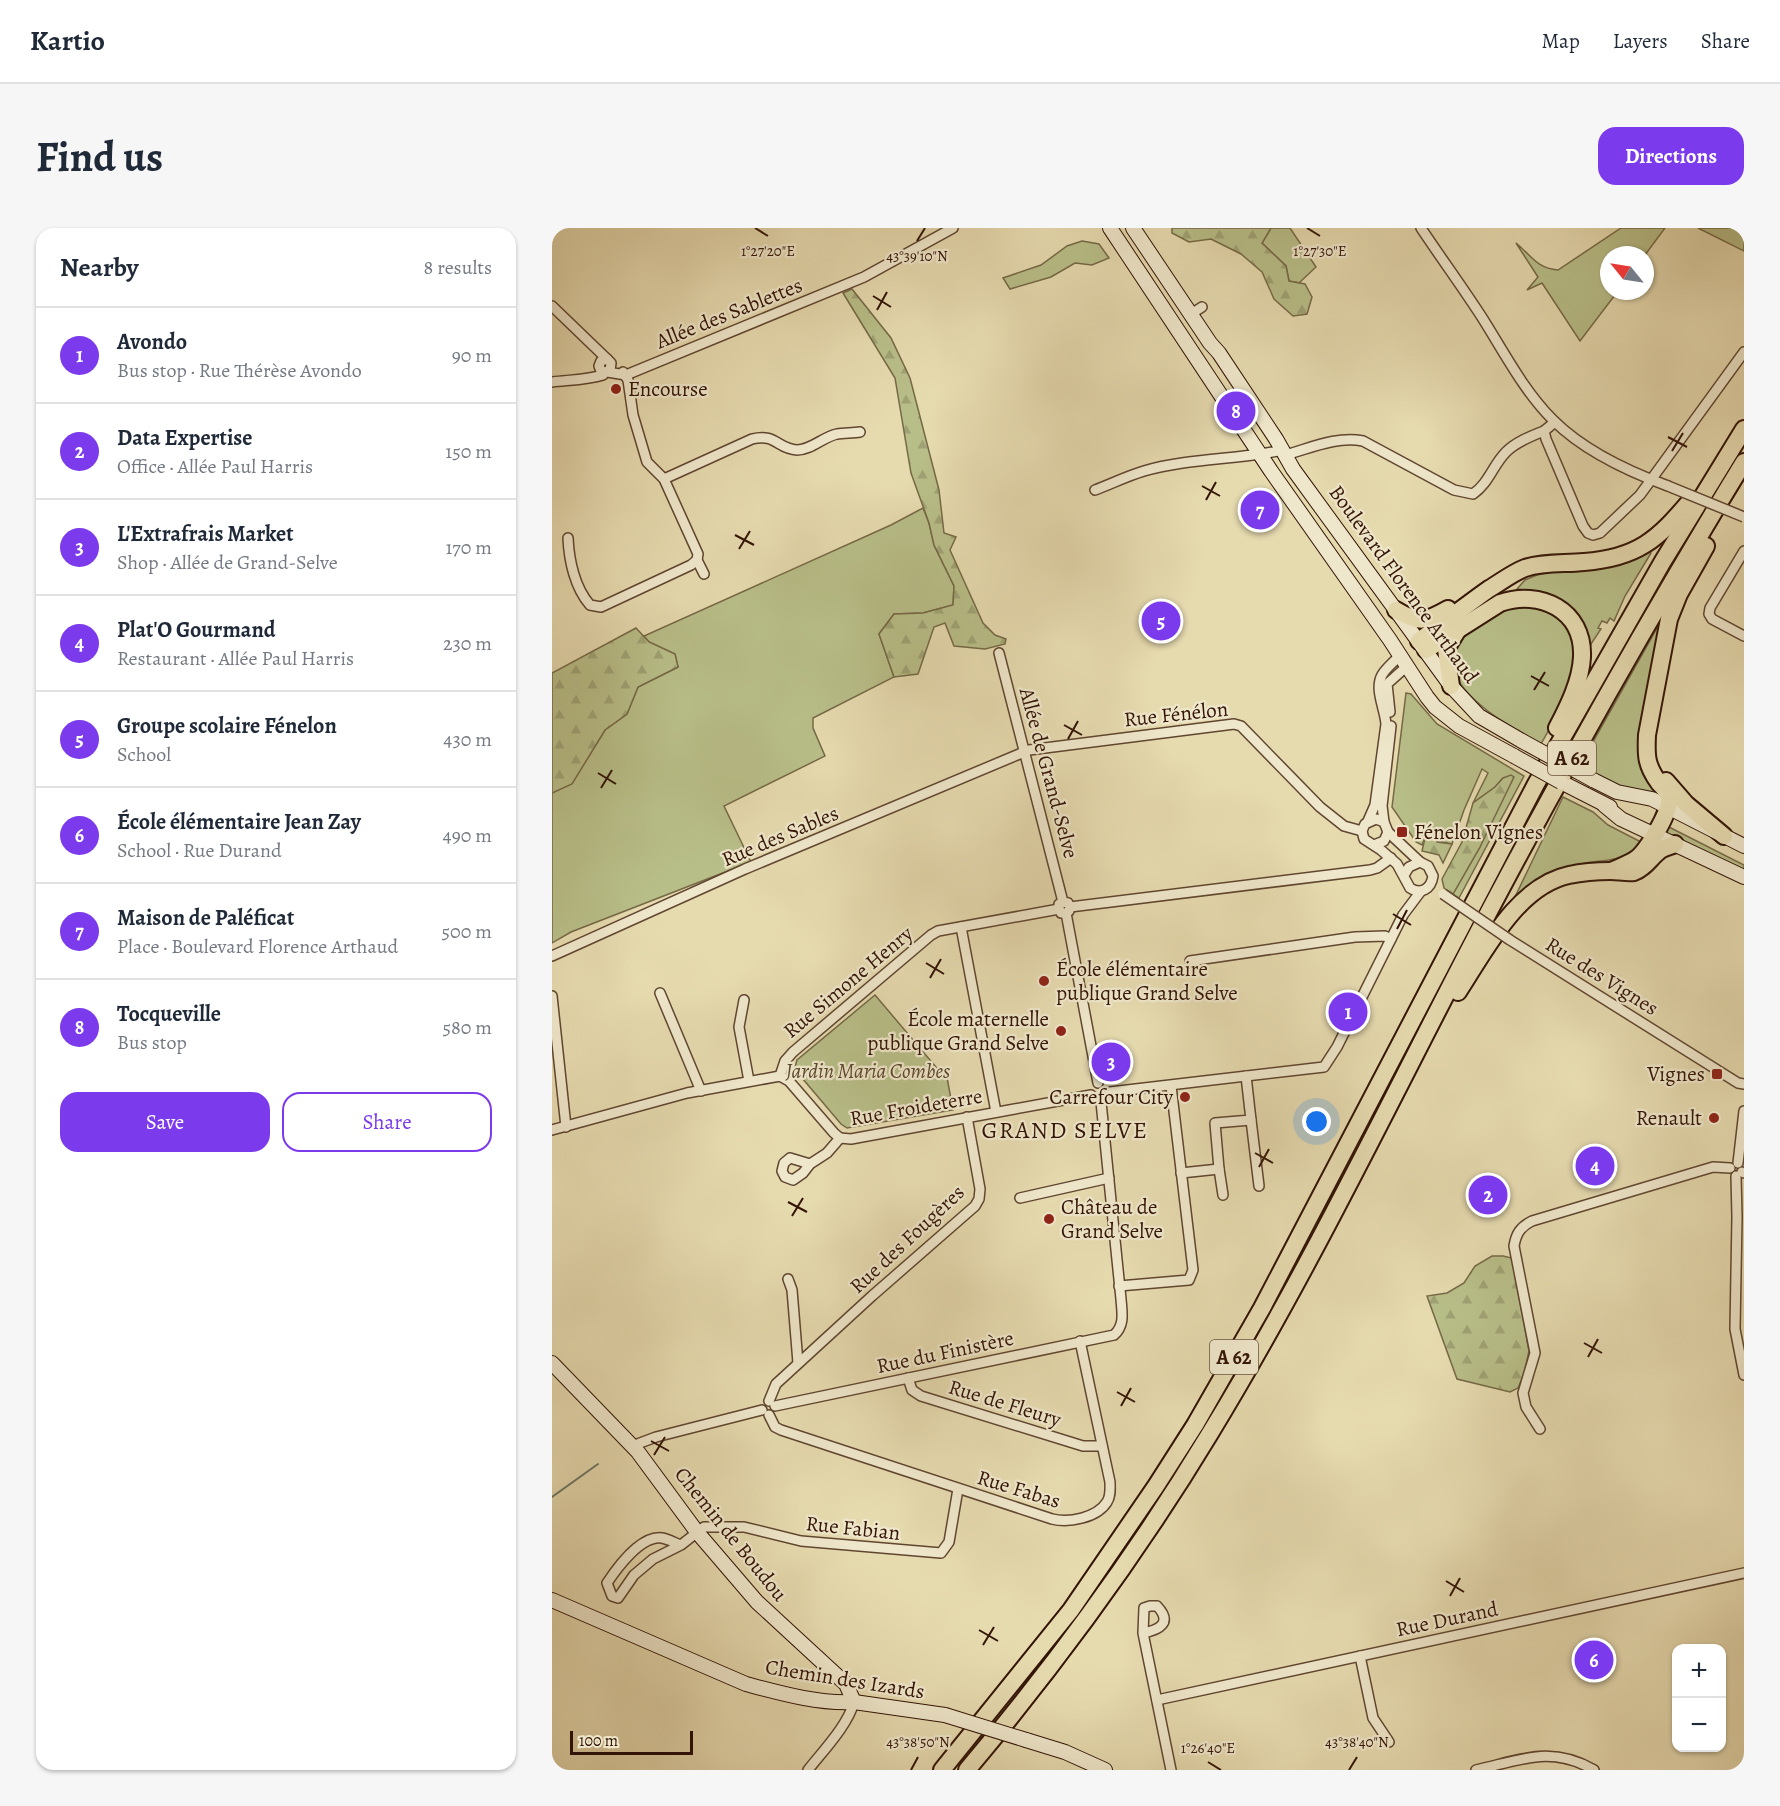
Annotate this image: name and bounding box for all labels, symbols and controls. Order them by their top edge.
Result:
text: Kartio [30,22,105,60]
text: Map [1541,27,1580,55]
text: Layers [1613,27,1668,55]
text: Share [1701,27,1750,55]
button: Directions [1598,127,1744,185]
text: Find us [36,128,163,185]
text: 1°27'20"E [741,241,795,261]
text: 1°27'30"E [1293,241,1347,261]
text: 43°39'10"N [886,246,948,266]
north arrow [1600,246,1654,300]
text: Nearby [60,250,139,285]
text: 8 results [424,254,492,281]
street label: Allée des Sablettes [651,271,806,356]
text: Avondo [117,327,187,357]
text: 1 [76,342,83,369]
text: 90 m [452,342,492,369]
text: Bus stop · Rue Thérèse Avondo [117,357,362,384]
place label: Encourse [628,375,708,403]
marker: Encourse [609,382,623,396]
pin: 8 [1216,388,1256,434]
text: Data Expertise [117,423,252,453]
text: 2 [75,438,84,465]
text: 150 m [445,438,492,465]
text: Office · Allée Paul Harris [117,453,313,480]
street label: Boulevard Florence Arthaud [1323,479,1486,689]
pin: 7 [1240,488,1280,532]
text: L'Extrafrais Market [117,519,294,549]
text: 3 [75,534,84,561]
text: 170 m [446,534,492,561]
text: Shop · Allée de Grand-Selve [117,549,338,576]
pin: 5 [1142,598,1180,644]
text: Plat'O Gourmand [117,615,276,645]
text: 4 [75,630,84,657]
text: 230 m [443,630,492,657]
text: Restaurant · Allée Paul Harris [117,645,354,672]
street label: Allée de Grand-Selve [1013,684,1085,861]
street label: Rue Fénélon [1123,695,1229,733]
text: Groupe scolaire Fénelon [117,711,337,741]
text: 5 [75,726,84,753]
text: 430 m [443,726,492,753]
text: School [117,741,171,768]
road number: A 62 [1548,741,1596,775]
street label: Rue des Sables [717,799,843,873]
text: École élémentaire Jean Zay [117,807,361,837]
place label: Fénelon Vignes [1414,818,1543,846]
text: 6 [75,822,84,849]
text: 490 m [443,822,492,849]
marker: Fénelon Vignes [1395,825,1409,839]
text: School · Rue Durand [117,837,282,864]
text: Maison de Paléficat [117,903,294,933]
text: 7 [75,918,84,945]
text: 500 m [441,918,492,945]
street label: Rue Simone Henry [777,919,919,1044]
street label: Rue des Vignes [1540,930,1664,1022]
text: Place · Boulevard Florence Arthaud [117,933,398,960]
place label: École élémentaire publique Grand Selve [1056,955,1238,1007]
marker: École élémentaire publique Grand Selve [1037,974,1051,988]
pin: 1 [1328,990,1368,1034]
text: Tocqueville [117,999,221,1029]
place label: École maternelle publique Grand Selve [867,1005,1049,1057]
text: 8 [75,1014,84,1041]
text: 580 m [442,1014,492,1041]
marker: École maternelle publique Grand Selve [1054,1024,1068,1038]
text: Bus stop [117,1029,187,1056]
pin: 3 [1092,1040,1130,1084]
park label: Jardin Maria Combes [785,1057,950,1085]
place label: Vignes [1646,1060,1705,1088]
marker: Vignes [1710,1067,1724,1081]
street label: Rue Froideterre [848,1082,984,1132]
place label: Carrefour City [1049,1083,1174,1111]
marker: Carrefour City [1178,1090,1192,1104]
button: Save [60,1092,270,1152]
button: Share [282,1092,492,1152]
place label: Renault [1636,1104,1702,1132]
your location [1302,1107,1331,1136]
marker: Renault [1707,1111,1721,1125]
district label: GRAND SELVE [981,1114,1149,1146]
pin: 4 [1576,1144,1614,1188]
pin: 2 [1468,1172,1508,1218]
street label: Rue des Fougères [843,1178,971,1300]
place label: Château de Grand Selve [1061,1193,1163,1245]
marker: Château de Grand Selve [1042,1212,1056,1226]
street label: Rue du Finistère [874,1324,1016,1380]
road number: A 62 [1210,1340,1258,1374]
street label: Rue de Fleury [945,1373,1065,1434]
street label: Chemin de Boudou [668,1461,794,1607]
street label: Rue Fabas [974,1463,1064,1515]
street label: Rue Fabian [804,1509,902,1547]
street label: Rue Durand [1393,1594,1501,1643]
pin: 6 [1574,1638,1614,1682]
map controls [1672,1644,1726,1752]
button: + [1672,1644,1726,1698]
street label: Chemin des Izards [763,1653,927,1705]
button: − [1672,1698,1726,1752]
scale bar [570,1728,693,1756]
text: 100 m [579,1730,618,1752]
text: 43°38'50"N [886,1732,950,1752]
text: 43°38'40"N [1325,1732,1389,1752]
text: 1°26'40"E [1181,1738,1235,1758]

